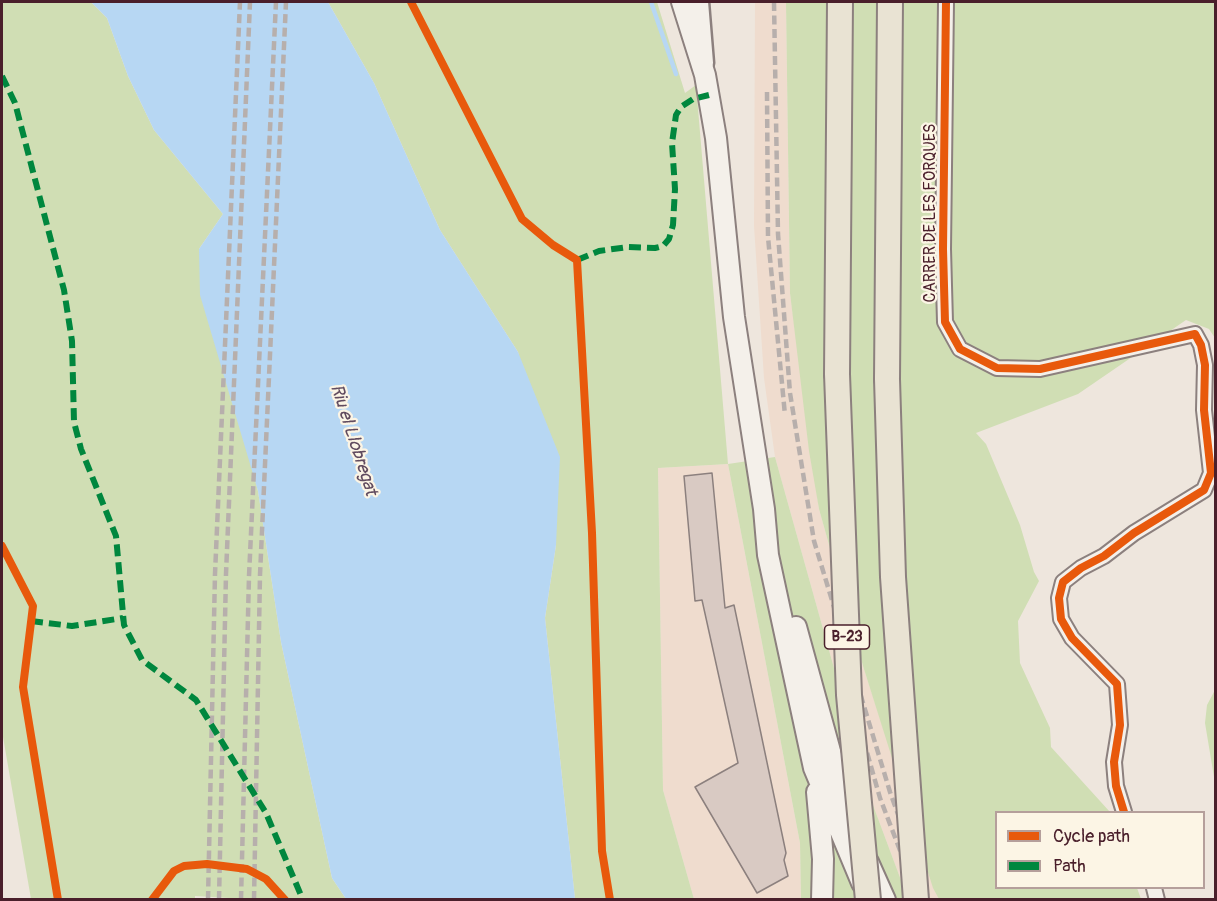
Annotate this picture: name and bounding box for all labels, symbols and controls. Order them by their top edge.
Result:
street label: CARRER DE LES FORQUES [921,124,941,302]
water label: Riu el Llobregat [325,382,381,498]
road number: B-23 [824,625,870,649]
legend [995,811,1205,889]
text: Cycle path [1053,825,1130,848]
text: Path [1053,855,1086,878]

